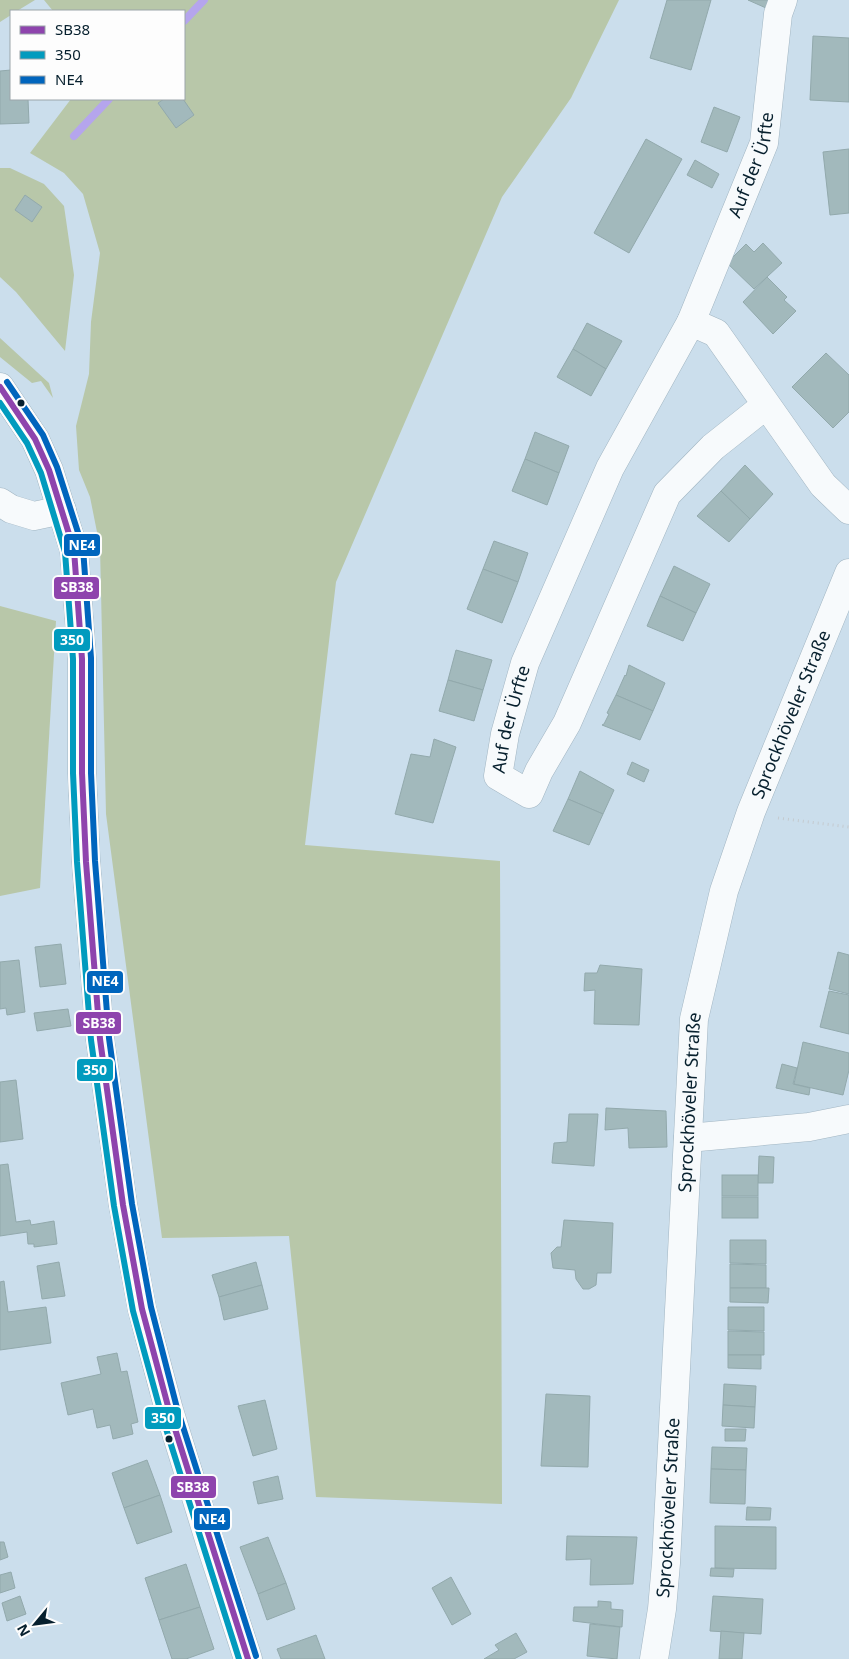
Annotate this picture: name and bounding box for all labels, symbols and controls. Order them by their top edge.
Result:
legend [10,10,185,100]
text: SB38 [55,19,90,39]
text: 350 [55,44,81,64]
text: NE4 [55,69,84,89]
street label: Auf der Ürfte [722,111,778,221]
unlabelled marker [16,398,26,408]
line badge: NE4 [63,533,101,557]
text: NE4 [68,535,96,554]
line badge: SB38 [53,576,100,600]
text: SB38 [60,577,94,596]
street label: Sprockhöveler Straße [745,626,835,802]
line badge: 350 [53,628,91,652]
text: 350 [60,630,84,649]
street label: Auf der Ürfte [486,662,535,775]
line badge: NE4 [86,970,124,994]
text: NE4 [91,971,119,990]
street label: Sprockhöveler Straße [672,1010,706,1193]
line badge: SB38 [75,1011,122,1035]
text: SB38 [82,1013,116,1032]
line badge: 350 [76,1058,114,1082]
text: 350 [83,1060,107,1079]
line badge: 350 [144,1406,182,1430]
text: 350 [151,1408,175,1427]
street label: Sprockhöveler Straße [650,1417,684,1599]
unlabelled marker [164,1434,174,1444]
line badge: SB38 [170,1475,217,1499]
text: SB38 [176,1477,210,1496]
line badge: NE4 [193,1507,231,1531]
text: NE4 [198,1509,226,1528]
north arrow [10,1599,60,1649]
text: N [12,1621,34,1640]

